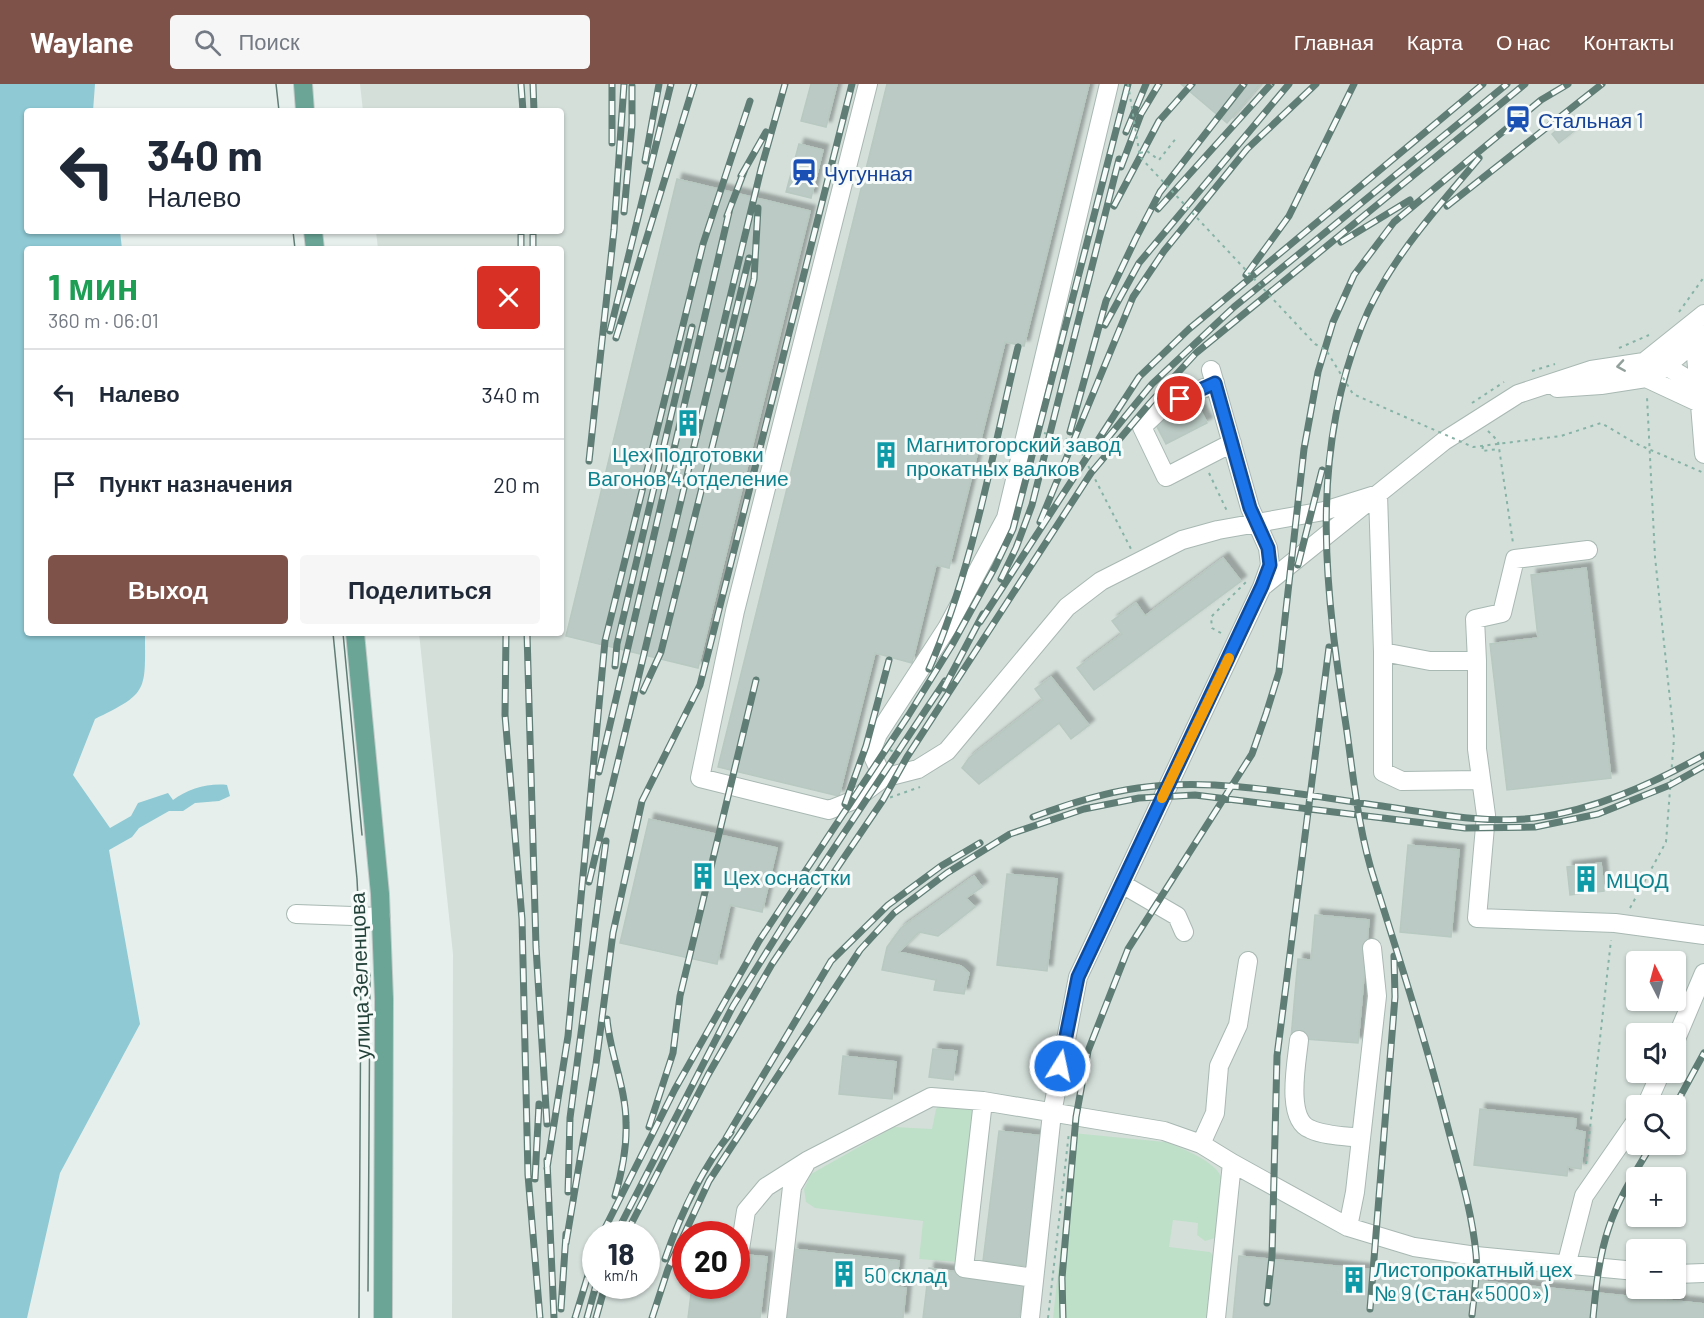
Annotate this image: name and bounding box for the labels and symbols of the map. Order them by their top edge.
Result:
station icon: Стальная 1 [1503,104,1533,134]
place label: Стальная 1 [1538,107,1644,132]
station icon: Чугунная [789,157,819,187]
place label: Чугунная [824,160,913,185]
one-way arrow [1616,359,1625,371]
pin [1154,373,1205,424]
building icon: Цех Подготовки Вагонов 4 отделение [673,408,703,438]
place label: Магнитогорский завод прокатных валков [906,431,1121,480]
building icon: Магнитогорский завод прокатных валков [871,440,901,470]
place label: Цех Подготовки Вагонов 4 отделение [587,441,789,490]
building icon: Цех оснастки [688,861,718,891]
place label: Цех оснастки [723,864,851,889]
building icon: МЦОД [1571,864,1601,894]
place label: МЦОД [1606,867,1669,892]
street label: улица Зеленцова [344,892,374,1060]
north arrow [1626,951,1686,1011]
position arrow [1028,1034,1092,1098]
speed limit sign: 20 [672,1221,750,1299]
place label: Листопрокатный цех № 9 (Стан «5000») [1374,1256,1573,1305]
building icon: 50 склад [829,1259,859,1289]
place label: 50 склад [864,1262,947,1287]
building icon: Листопрокатный цех № 9 (Стан «5000») [1339,1265,1369,1295]

